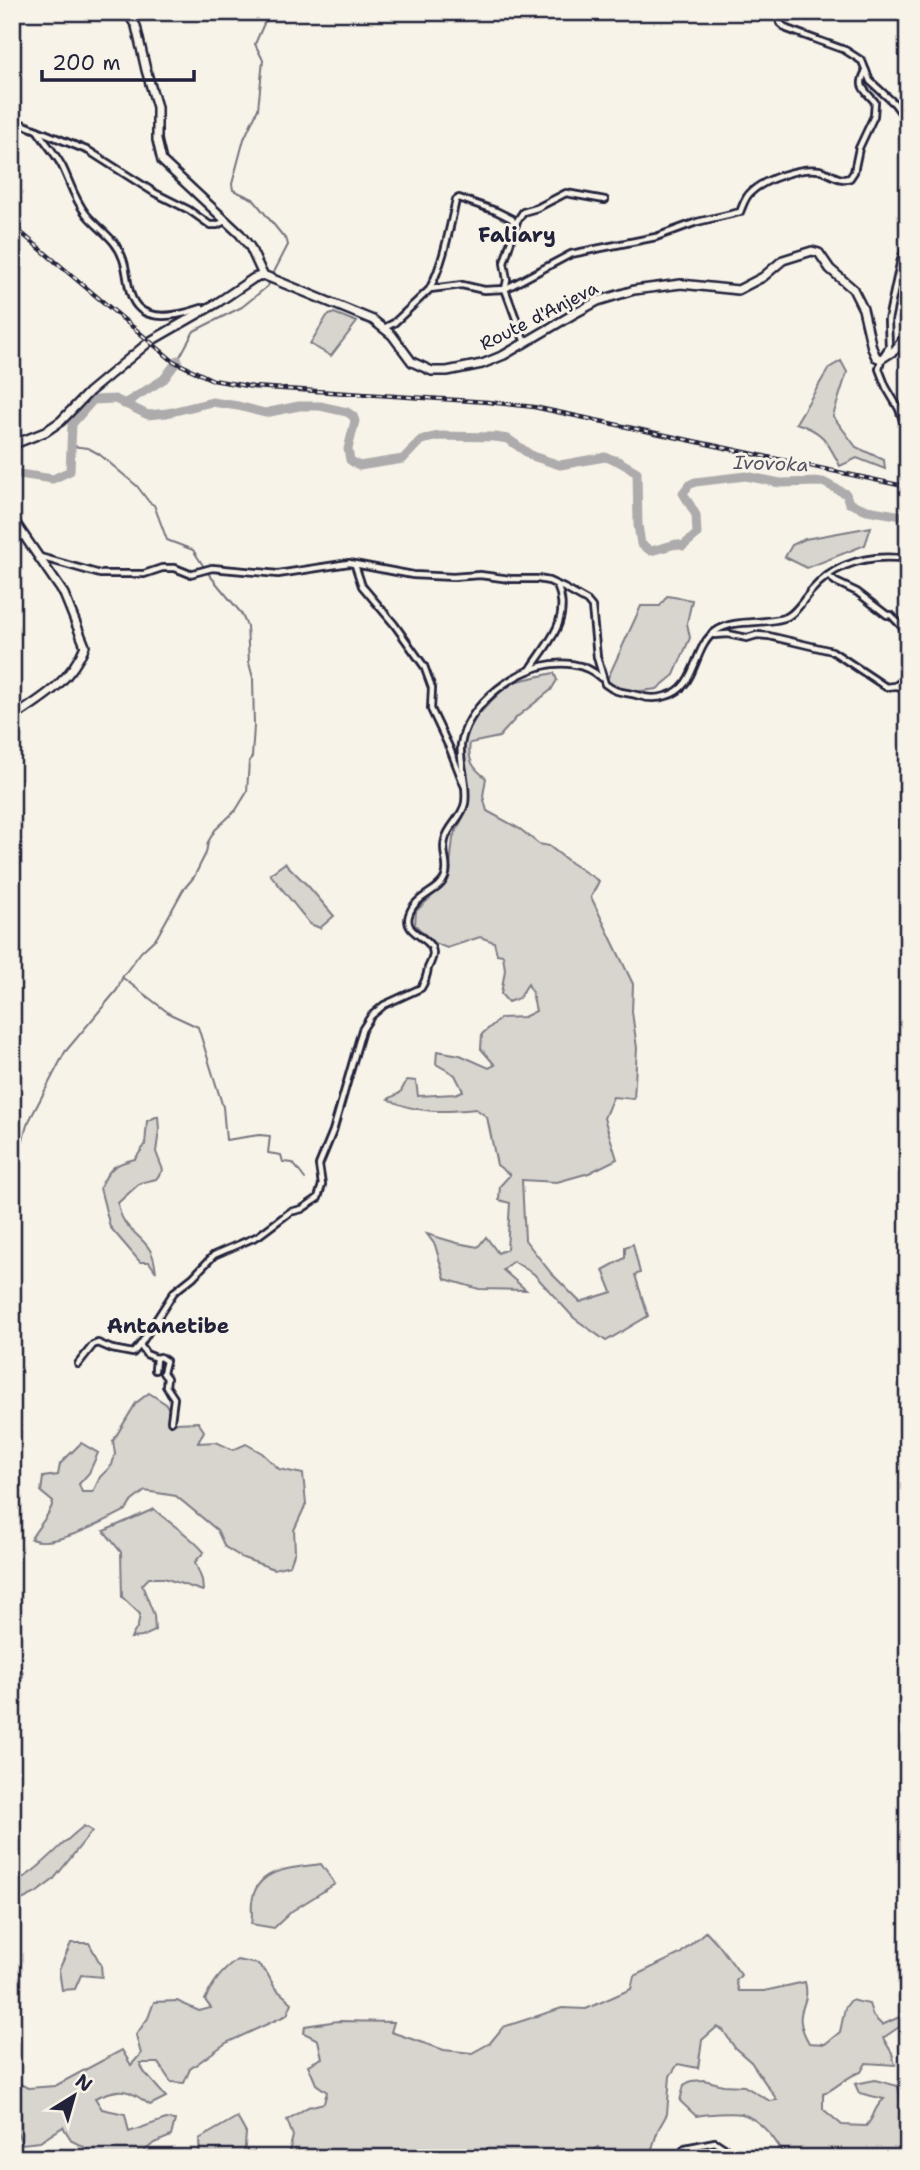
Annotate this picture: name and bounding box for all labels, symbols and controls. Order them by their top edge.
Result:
scale bar [42,38,194,82]
text: 200 m [52,49,121,77]
district label: Faliary [478,221,556,249]
street label: Route d'Anjeva [476,276,602,356]
water label: Ivovoka [732,450,809,477]
district label: Antanetibe [107,1312,229,1340]
north arrow [38,2062,108,2132]
text: N [70,2068,97,2097]

